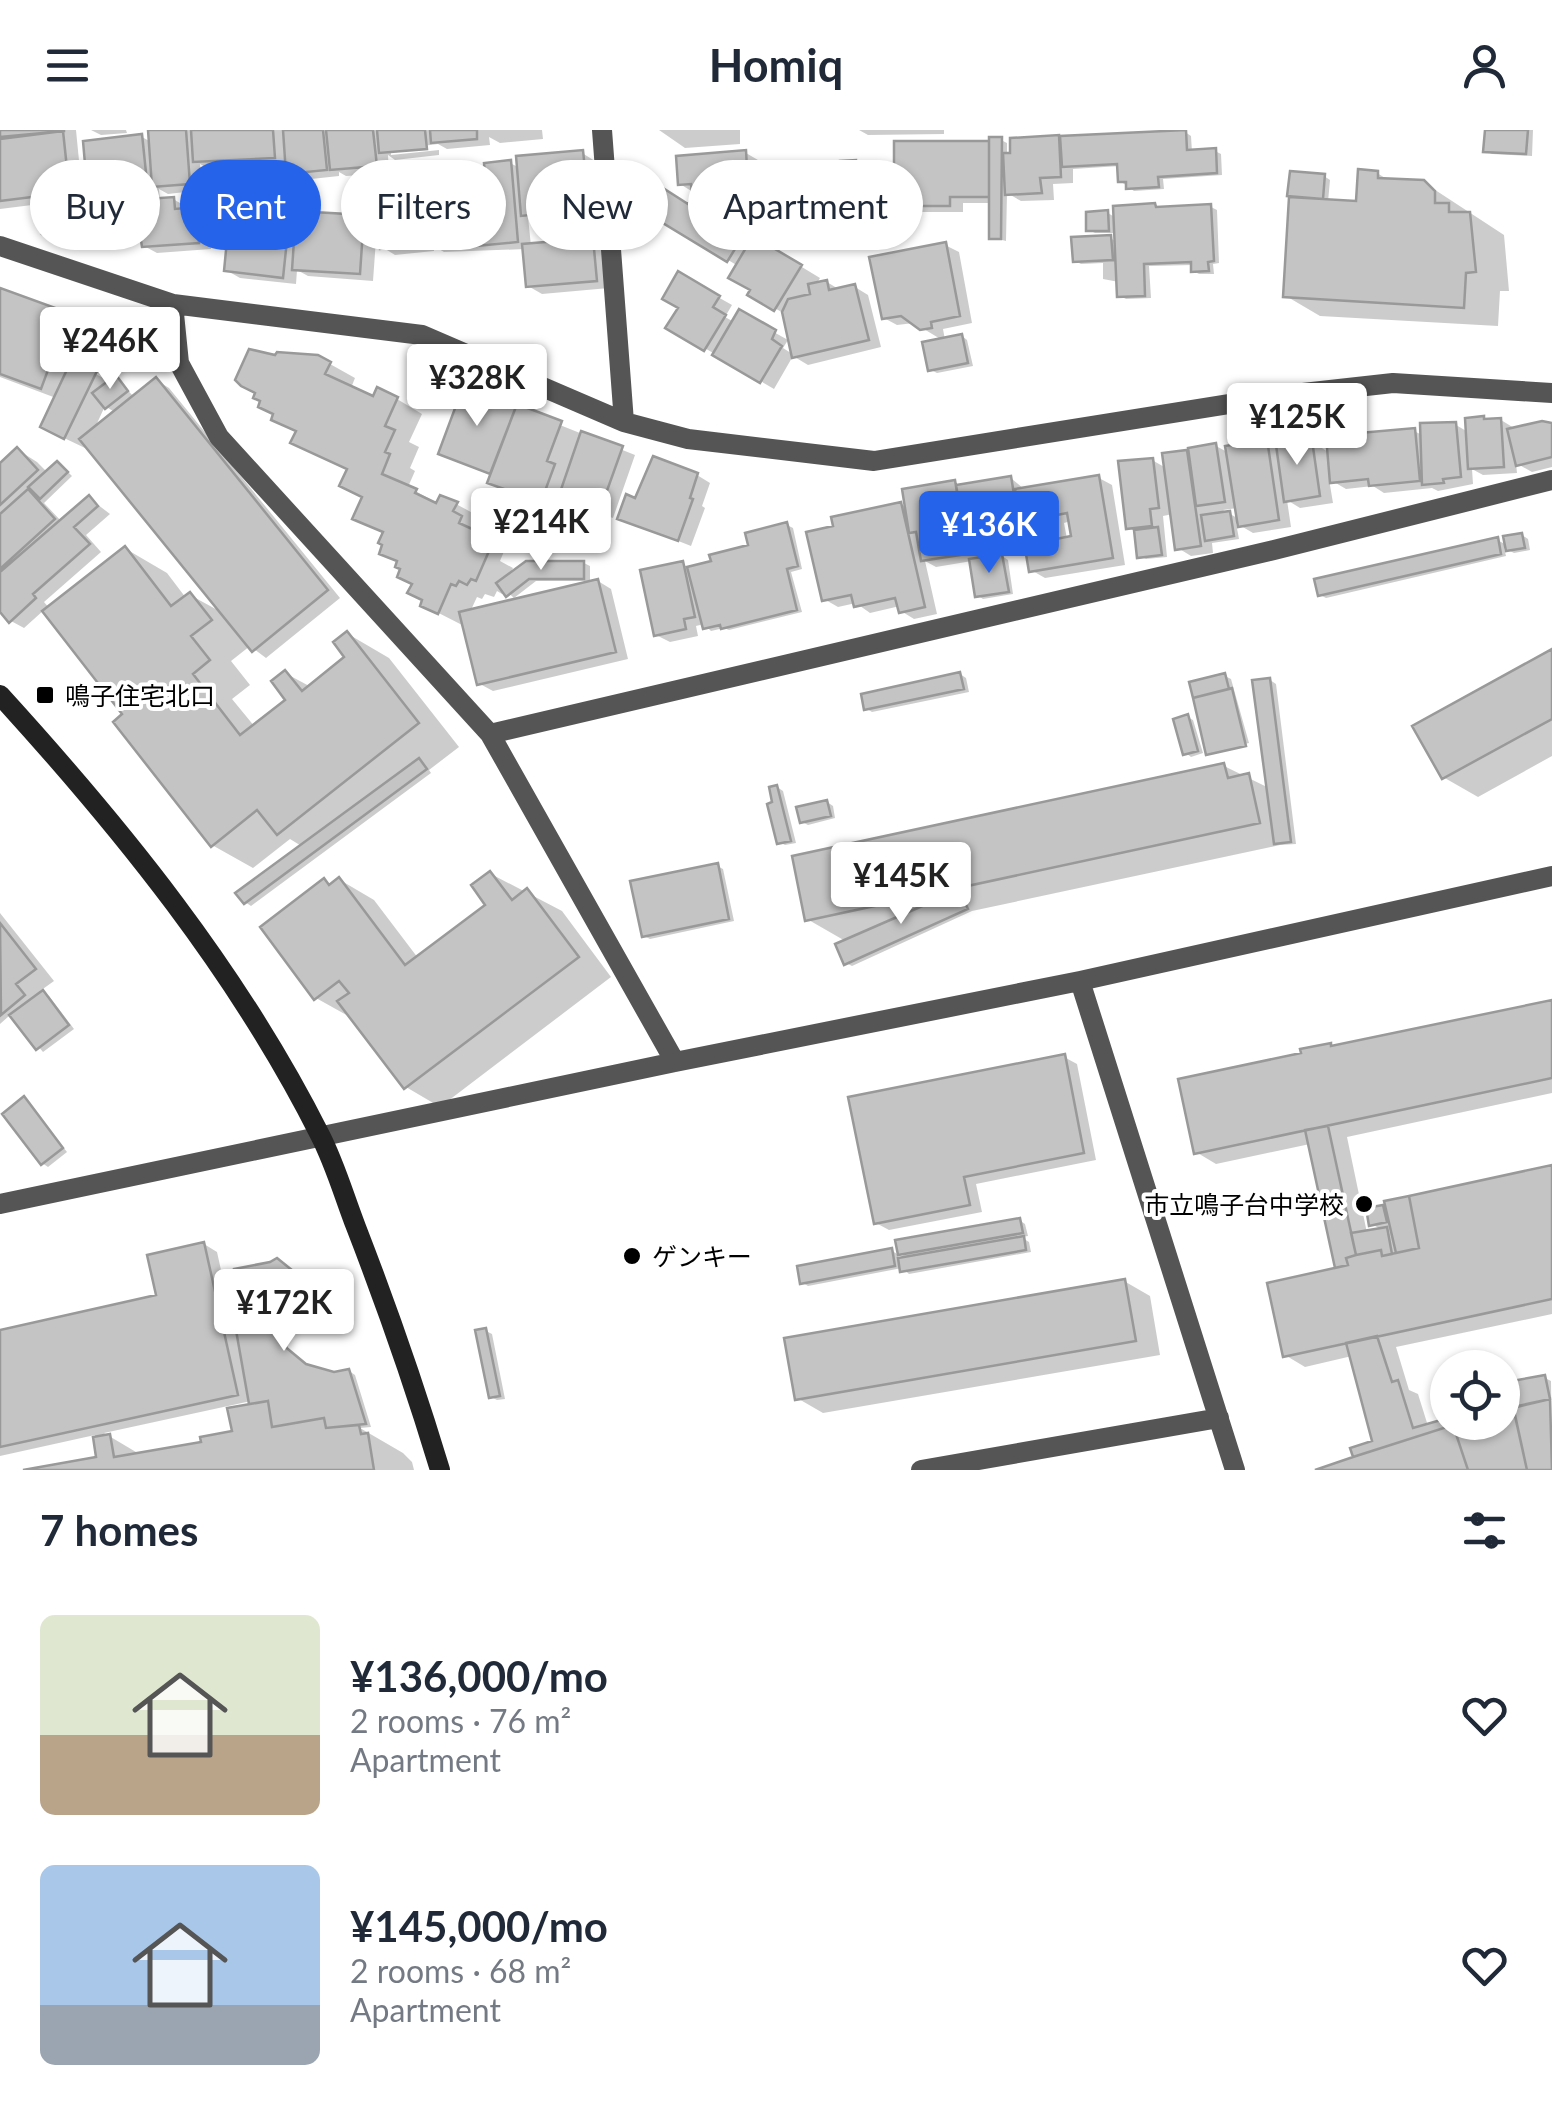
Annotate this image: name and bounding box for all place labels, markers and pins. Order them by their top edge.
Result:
pin: ¥246K [40,307,180,392]
pin: ¥328K [407,344,547,429]
pin: ¥125K [1227,383,1367,468]
pin: ¥214K [471,488,611,573]
pin: ¥136K [919,491,1059,576]
place label: 鳴子住宅北口 [65,680,215,710]
marker: 鳴子住宅北口 [34,684,56,706]
pin: ¥145K [831,842,971,927]
place label: 市立鳴子台中学校 [1144,1189,1344,1219]
marker: 市立鳴子台中学校 [1353,1193,1375,1215]
place label: ゲンキー [652,1241,752,1271]
marker: ゲンキー [621,1245,643,1267]
pin: ¥172K [214,1269,354,1354]

